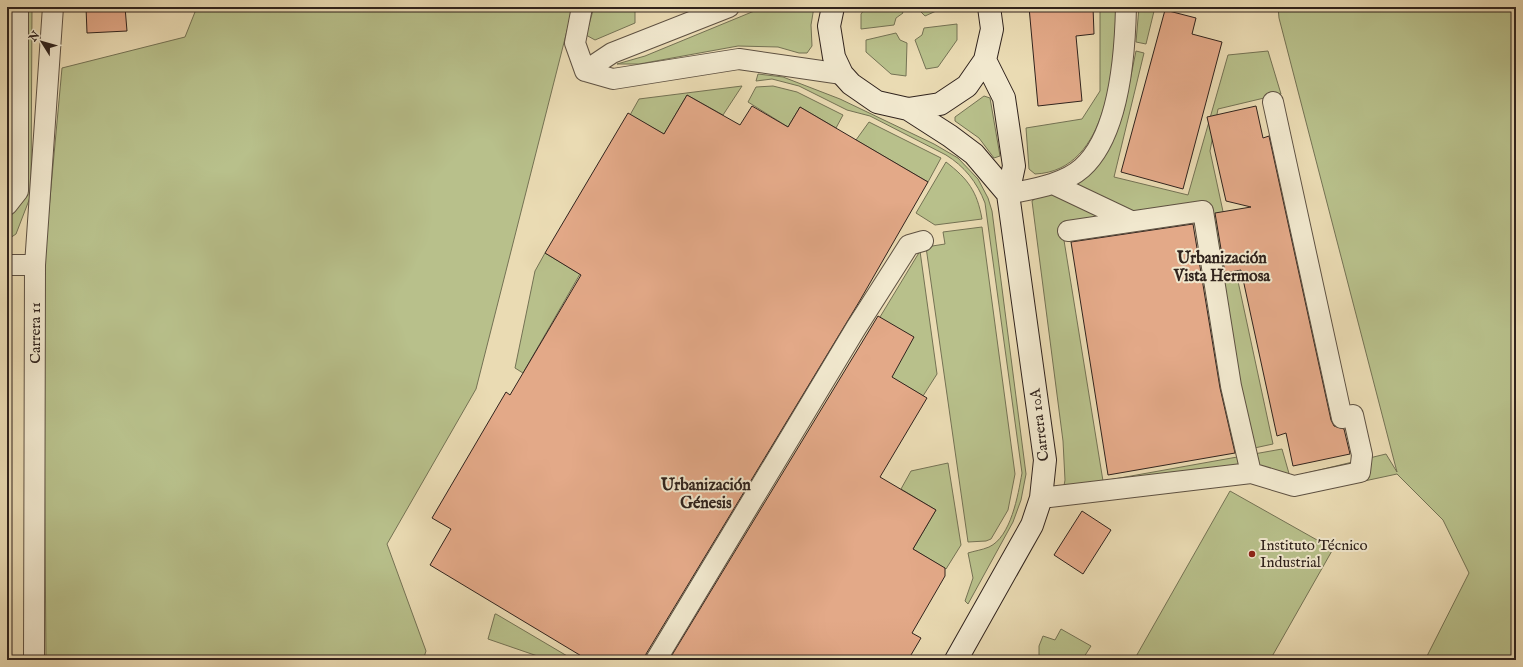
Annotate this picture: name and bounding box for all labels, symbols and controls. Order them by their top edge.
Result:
north arrow [22,22,62,62]
text: N [26,28,44,45]
district label: Urbanización Vista Hermosa [1173,249,1271,287]
street label: Carrera 11 [26,302,45,364]
street label: Carrera 10A [1025,387,1053,463]
district label: Urbanización Génesis [660,476,751,514]
place label: Instituto Técnico Industrial [1260,536,1368,572]
marker: Instituto Técnico Industrial [1247,549,1257,559]

